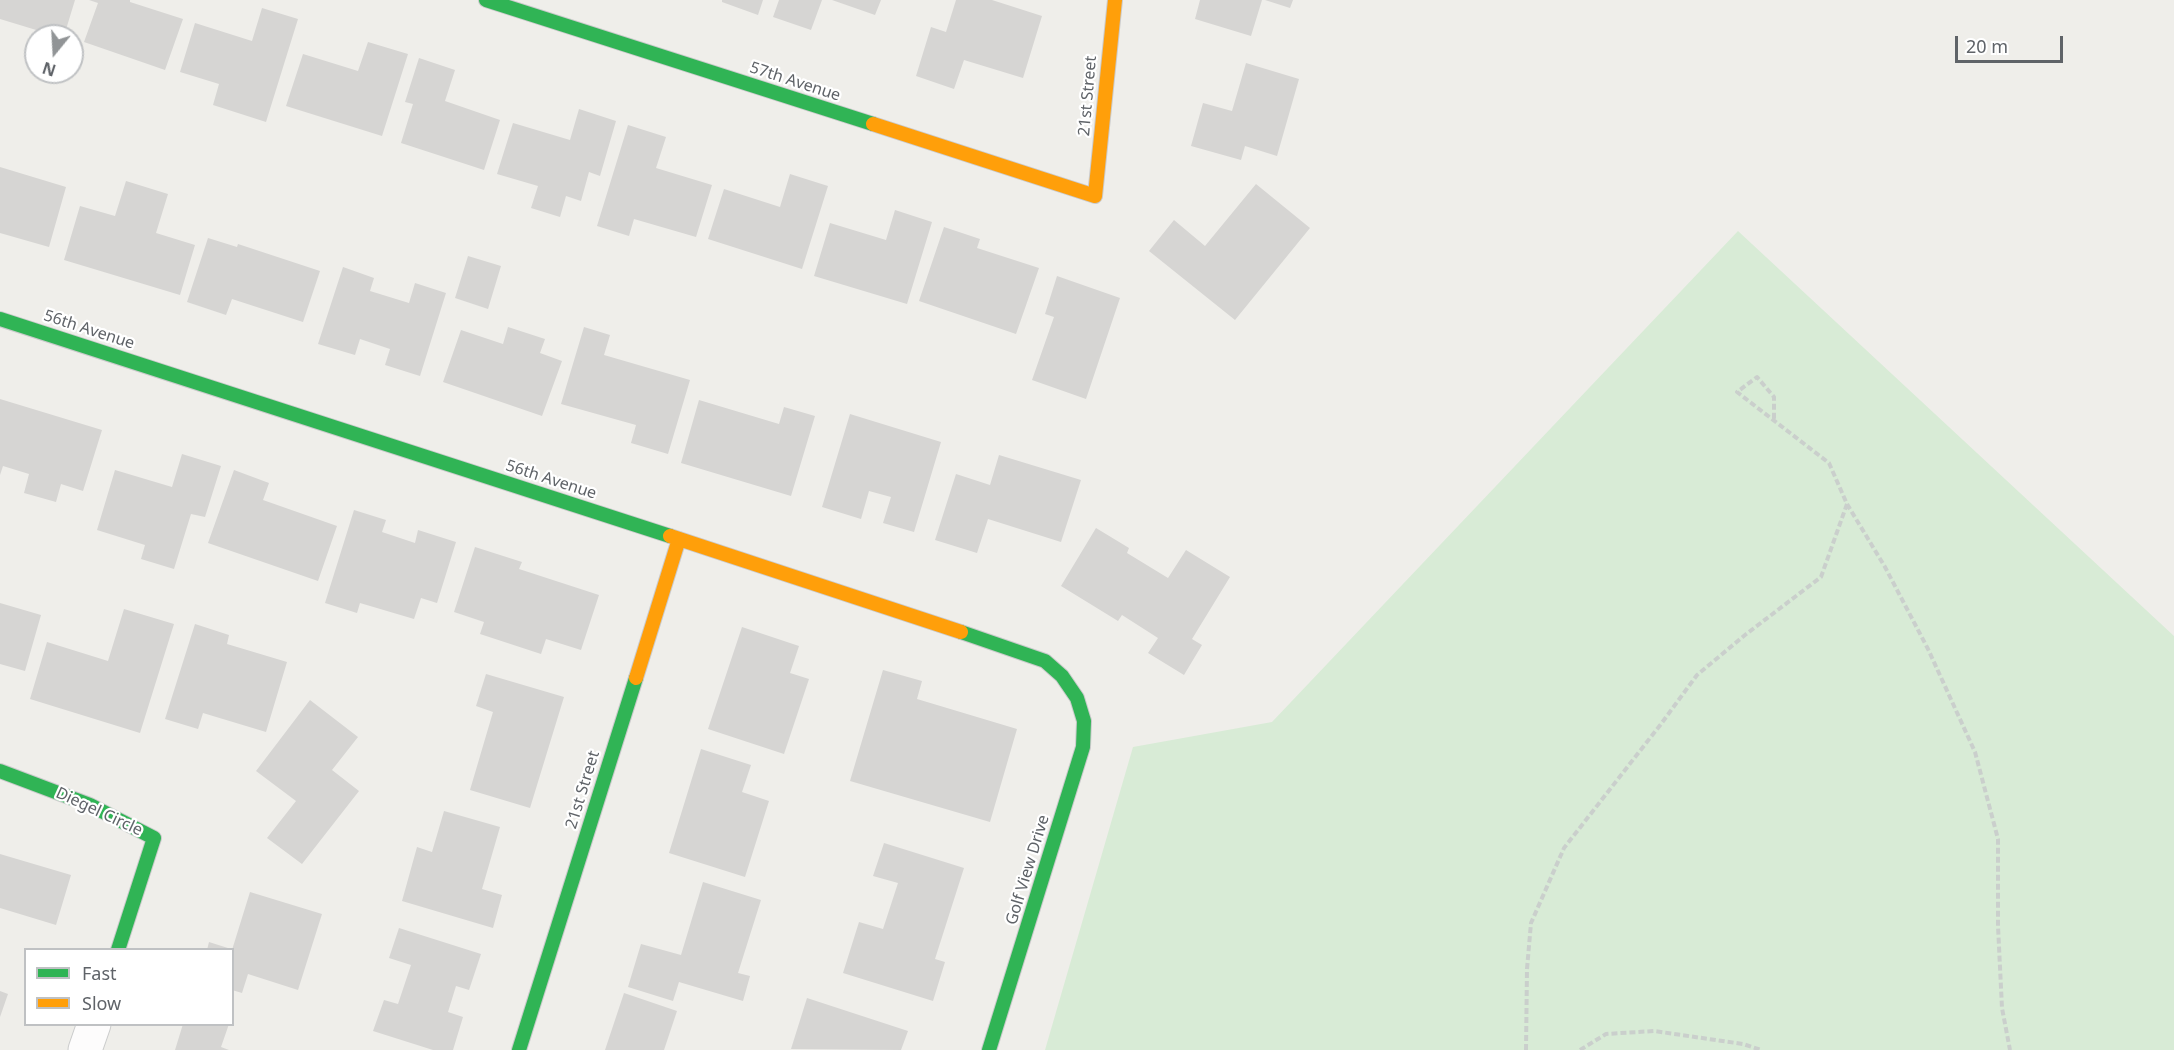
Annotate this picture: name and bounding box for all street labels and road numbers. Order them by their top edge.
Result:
street label: 21st Street [1075,55,1101,137]
street label: 57th Avenue [747,58,843,106]
street label: 56th Avenue [41,306,137,354]
street label: 56th Avenue [503,456,599,504]
street label: 21st Street [562,749,604,831]
street label: Diegel Circle [53,784,145,840]
street label: Golf View Drive [1002,813,1054,927]

